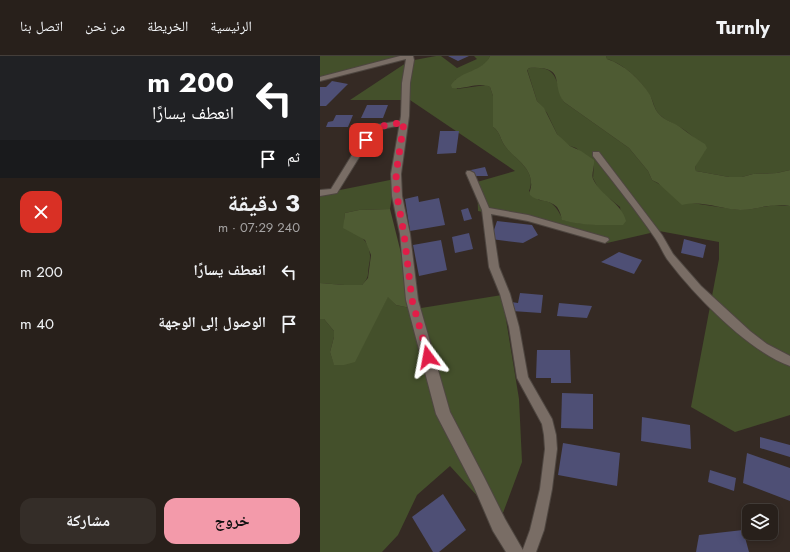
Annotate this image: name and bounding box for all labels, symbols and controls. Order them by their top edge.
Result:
text: Turnly [716,14,770,41]
text: اتصل بنا [20,16,63,36]
text: من نحن [85,16,125,36]
text: الخريطة [147,16,188,36]
text: الرئيسية [210,16,252,36]
text: 200 m [147,62,234,103]
icon: left [248,72,300,124]
text: انعطف يسارًا [152,100,234,126]
pin [349,123,383,157]
icon: arrive [355,129,377,151]
text: ثم [287,146,300,168]
icon: arrive [257,148,279,170]
text: 3 دقيقة [227,185,300,220]
button: close [20,191,62,233]
text: 240 m · 07:29 [218,218,300,237]
text: انعطف يسارًا [193,259,266,281]
text: 200 m [20,261,63,283]
icon: left [278,261,300,283]
text: الوصول إلى الوجهة [158,311,266,333]
text: 40 m [20,313,54,335]
icon: arrive [278,313,300,335]
position arrow [407,336,449,378]
button: مشاركة [20,498,156,544]
button: خروج [164,498,300,544]
map controls [742,504,778,540]
button: layers [742,504,778,540]

